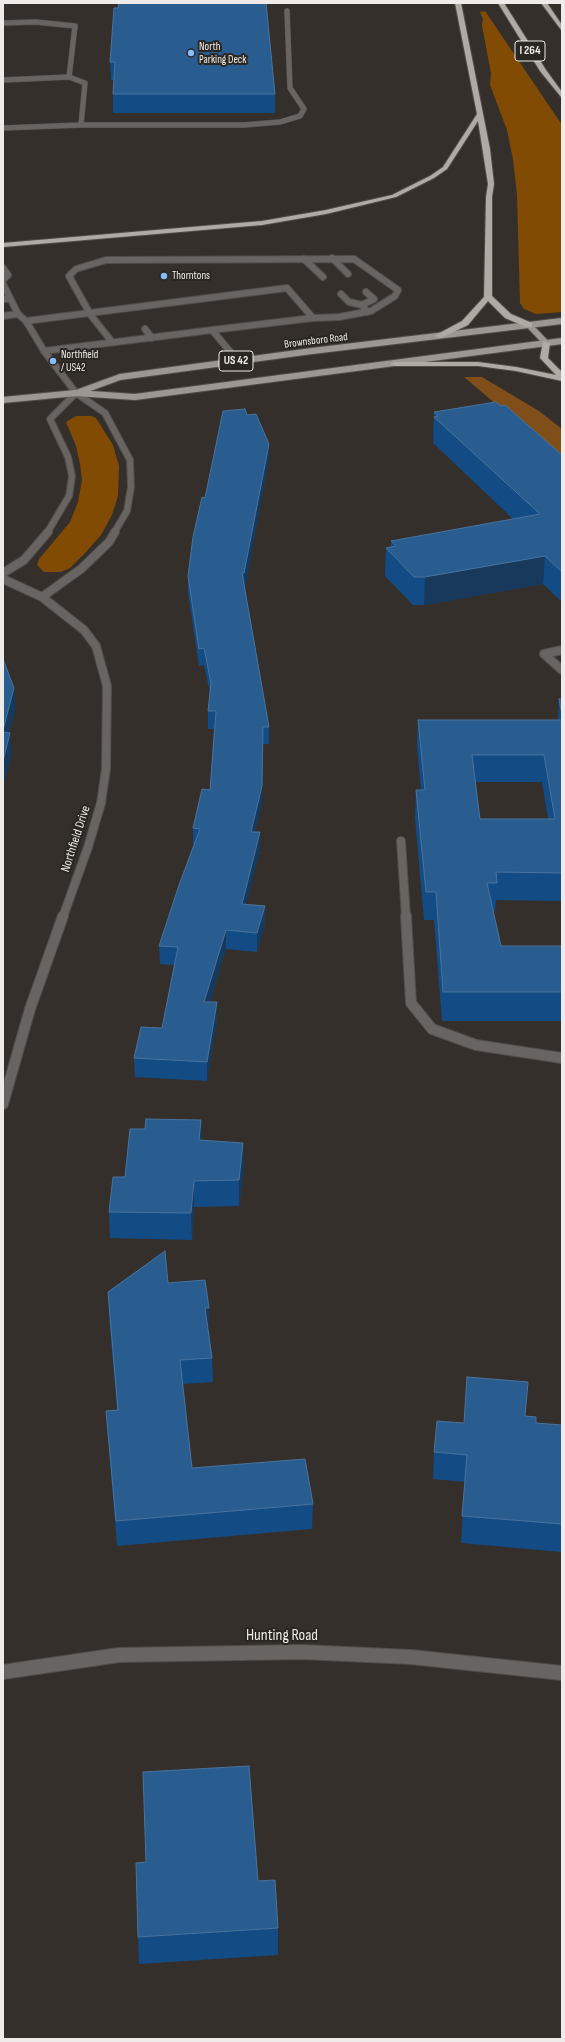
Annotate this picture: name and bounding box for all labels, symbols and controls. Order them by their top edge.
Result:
place label: North Parking Deck [199,40,246,66]
road number: I 264 [515,41,545,61]
marker: North Parking Deck [186,48,196,58]
place label: Thorntons [172,269,210,283]
marker: Thorntons [159,271,169,281]
street label: Brownsboro Road [283,331,349,351]
place label: Northfield / US42 [61,348,98,374]
road number: US 42 [219,351,253,371]
marker: Northfield / US42 [48,356,58,366]
street label: Northfield Drive [58,804,94,874]
street label: Hunting Road [246,1626,318,1646]

